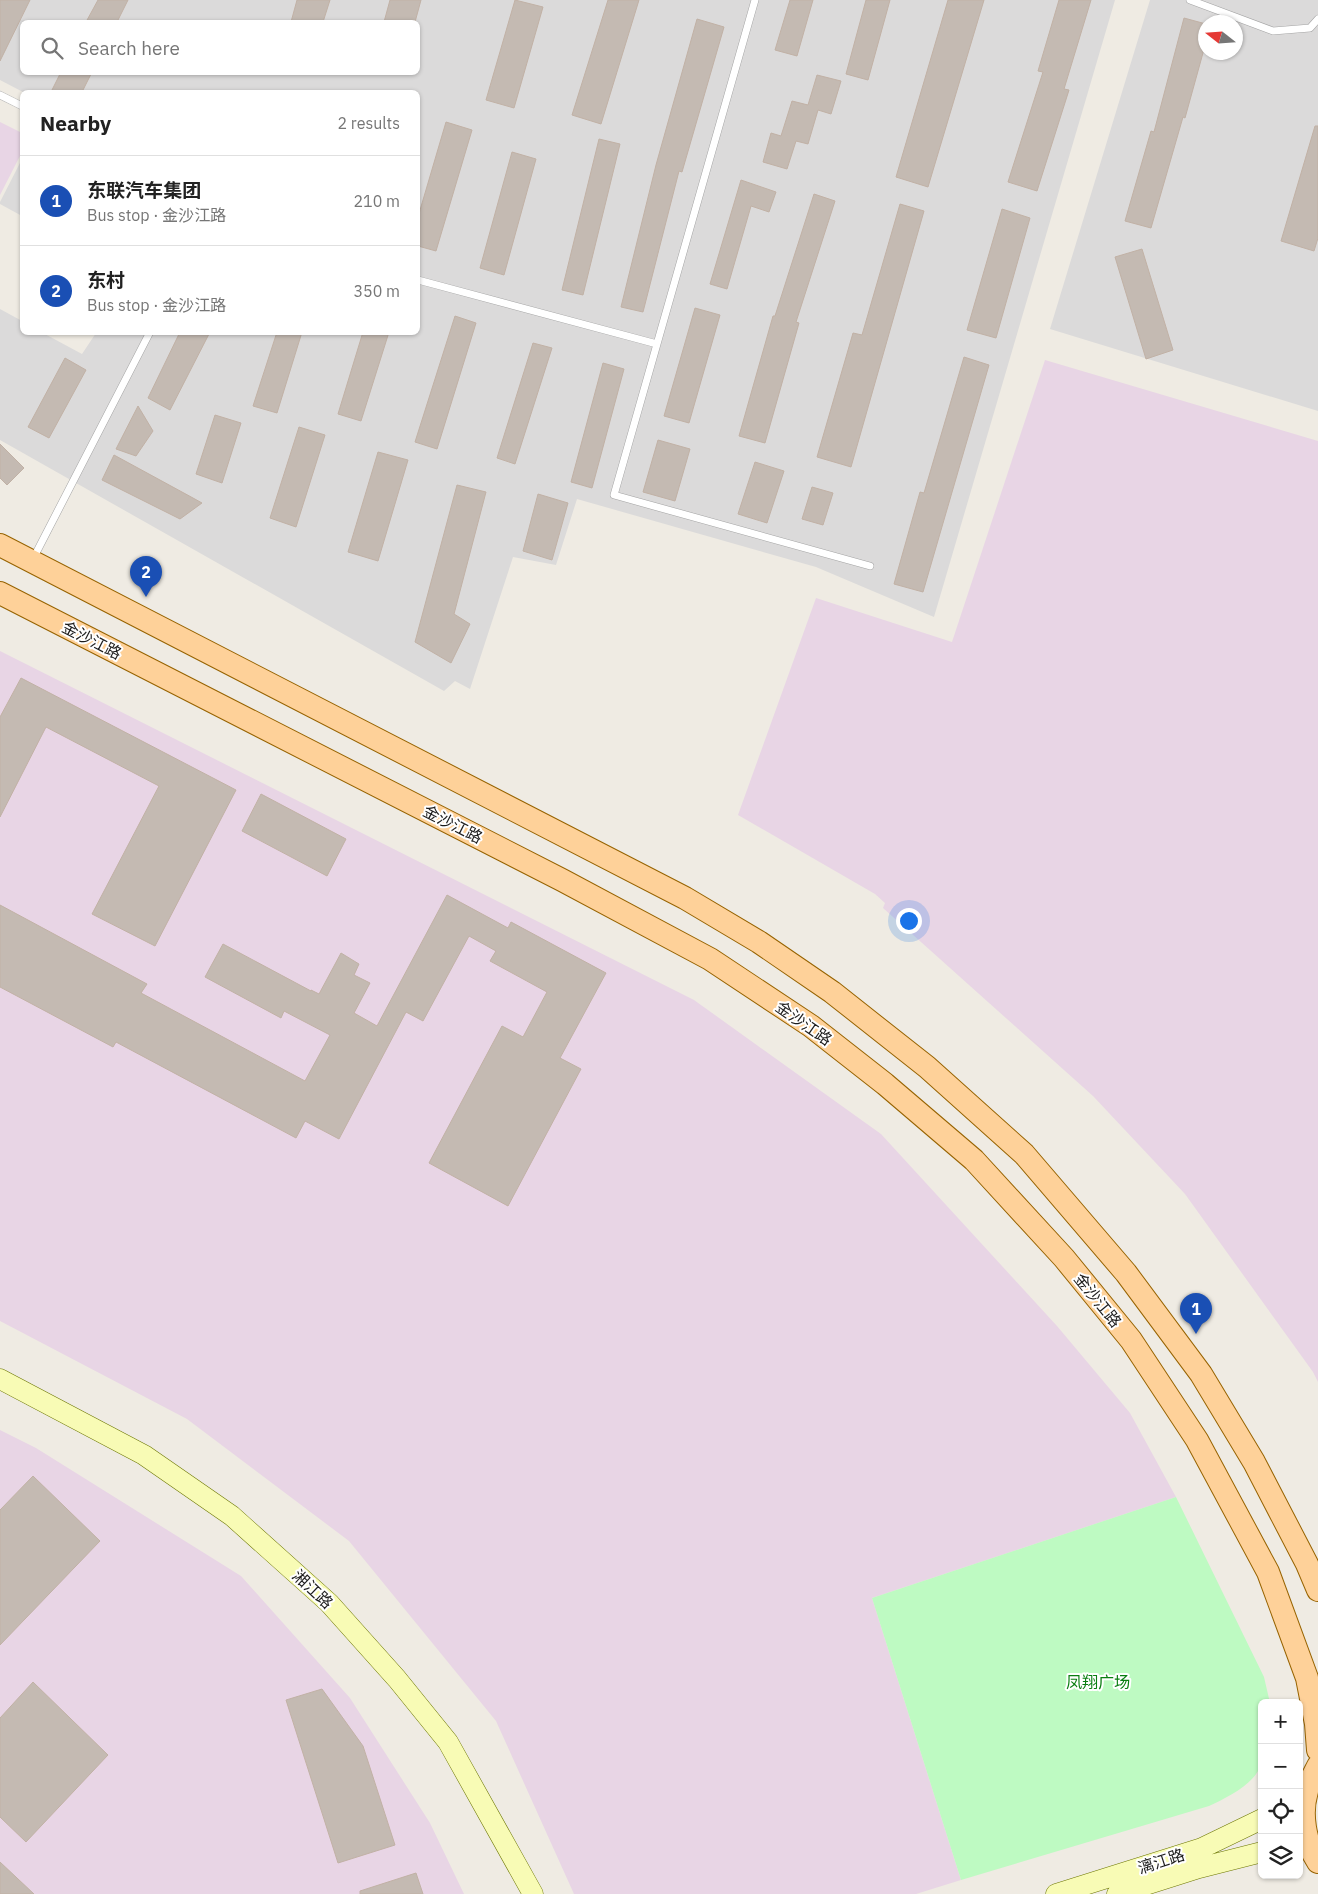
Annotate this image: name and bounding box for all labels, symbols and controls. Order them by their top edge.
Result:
north arrow [1198,15,1243,60]
search box [20,20,420,75]
icon: search [38,34,66,62]
text: Search here [78,36,180,60]
text: Nearby [40,109,111,137]
text: 2 results [337,113,400,133]
text: 东联汽车集团 [87,178,201,202]
text: 1 [51,191,61,211]
text: 210 m [353,191,400,211]
text: Bus stop · 金沙江路 [87,205,226,225]
text: 东村 [87,268,125,292]
text: 2 [51,281,61,301]
text: 350 m [353,281,400,301]
text: Bus stop · 金沙江路 [87,295,226,315]
pin: 2 [130,556,162,597]
street label: 金沙江路 [59,617,125,663]
street label: 金沙江路 [420,801,486,847]
your location [896,908,922,934]
street label: 金沙江路 [772,996,836,1050]
street label: 金沙江路 [1070,1269,1126,1331]
pin: 1 [1180,1293,1212,1334]
street label: 湘江路 [289,1565,337,1613]
park label: 凤翔广场 [1066,1672,1130,1692]
map controls [1258,1699,1303,1879]
button: + [1258,1699,1303,1744]
button: − [1258,1744,1303,1789]
button: locate [1258,1789,1303,1834]
button: layers [1258,1834,1303,1879]
street label: 漓江路 [1135,1844,1187,1878]

